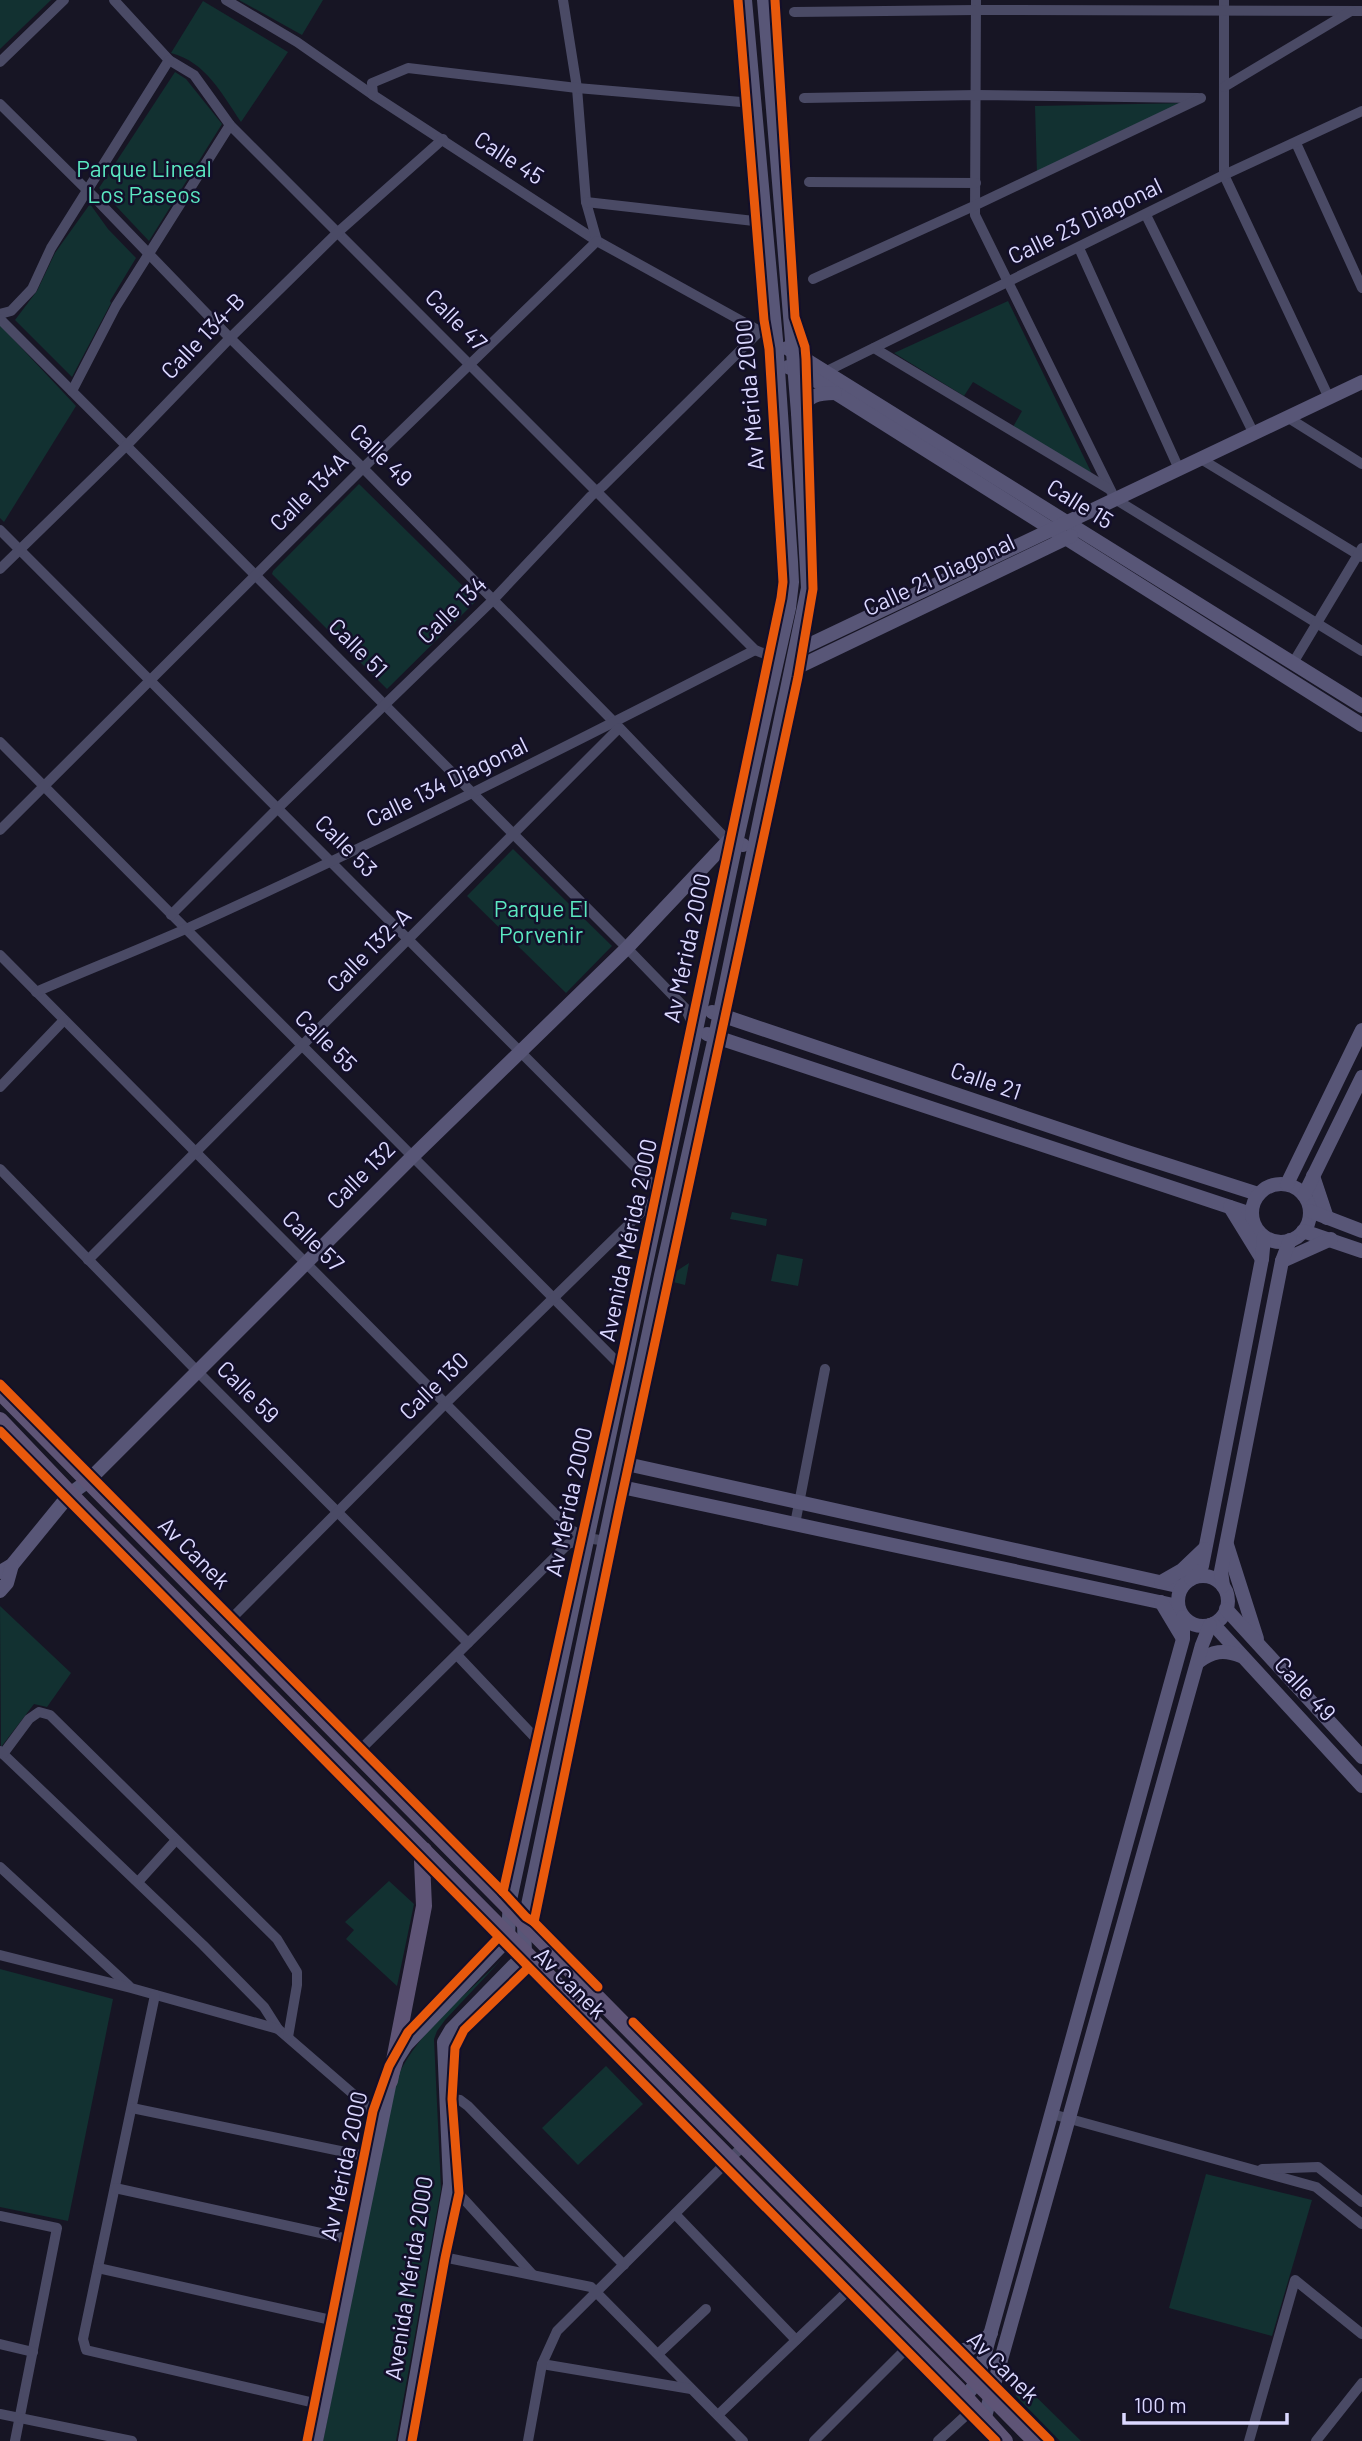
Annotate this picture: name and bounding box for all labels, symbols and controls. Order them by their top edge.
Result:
street label: Calle 45 [469,124,550,190]
park label: Parque Lineal Los Paseos [76,154,212,208]
street label: Calle 23 Diagonal [1003,171,1166,269]
street label: Calle 47 [420,283,494,356]
street label: Calle 134-B [154,286,250,384]
street label: Av Mérida 2000 [728,318,770,472]
street label: Calle 49 [344,417,419,492]
street label: Calle 134A [263,446,353,536]
street label: Calle 15 [1042,472,1119,534]
street label: Calle 21 Diagonal [858,527,1019,621]
street label: Calle 134 [411,569,492,649]
street label: Calle 51 [323,612,394,683]
street label: Calle 134 Diagonal [361,730,532,832]
street label: Calle 53 [310,808,384,882]
street label: Av Mérida 2000 [657,871,716,1025]
park label: Parque El Porvenir [494,894,588,948]
street label: Calle 132-A [320,901,416,997]
street label: Calle 55 [290,1003,364,1077]
street label: Calle 21 [947,1055,1025,1105]
street label: Calle 132 [320,1134,400,1214]
street label: Avenida Mérida 2000 [592,1136,662,1344]
street label: Calle 57 [277,1204,350,1277]
street label: Calle 130 [393,1345,474,1425]
street label: Calle 59 [212,1354,286,1428]
street label: Av Mérida 2000 [539,1425,598,1579]
street label: Av Canek [153,1510,237,1594]
street label: Calle 49 [1269,1650,1342,1726]
street label: Av Canek [529,1940,613,2024]
street label: Av Mérida 2000 [314,2089,373,2243]
street label: Avenida Mérida 2000 [378,2174,438,2382]
street label: Av Canek [962,2324,1046,2408]
scale bar [1124,2382,1287,2426]
text: 100 m [1134,2392,1187,2417]

